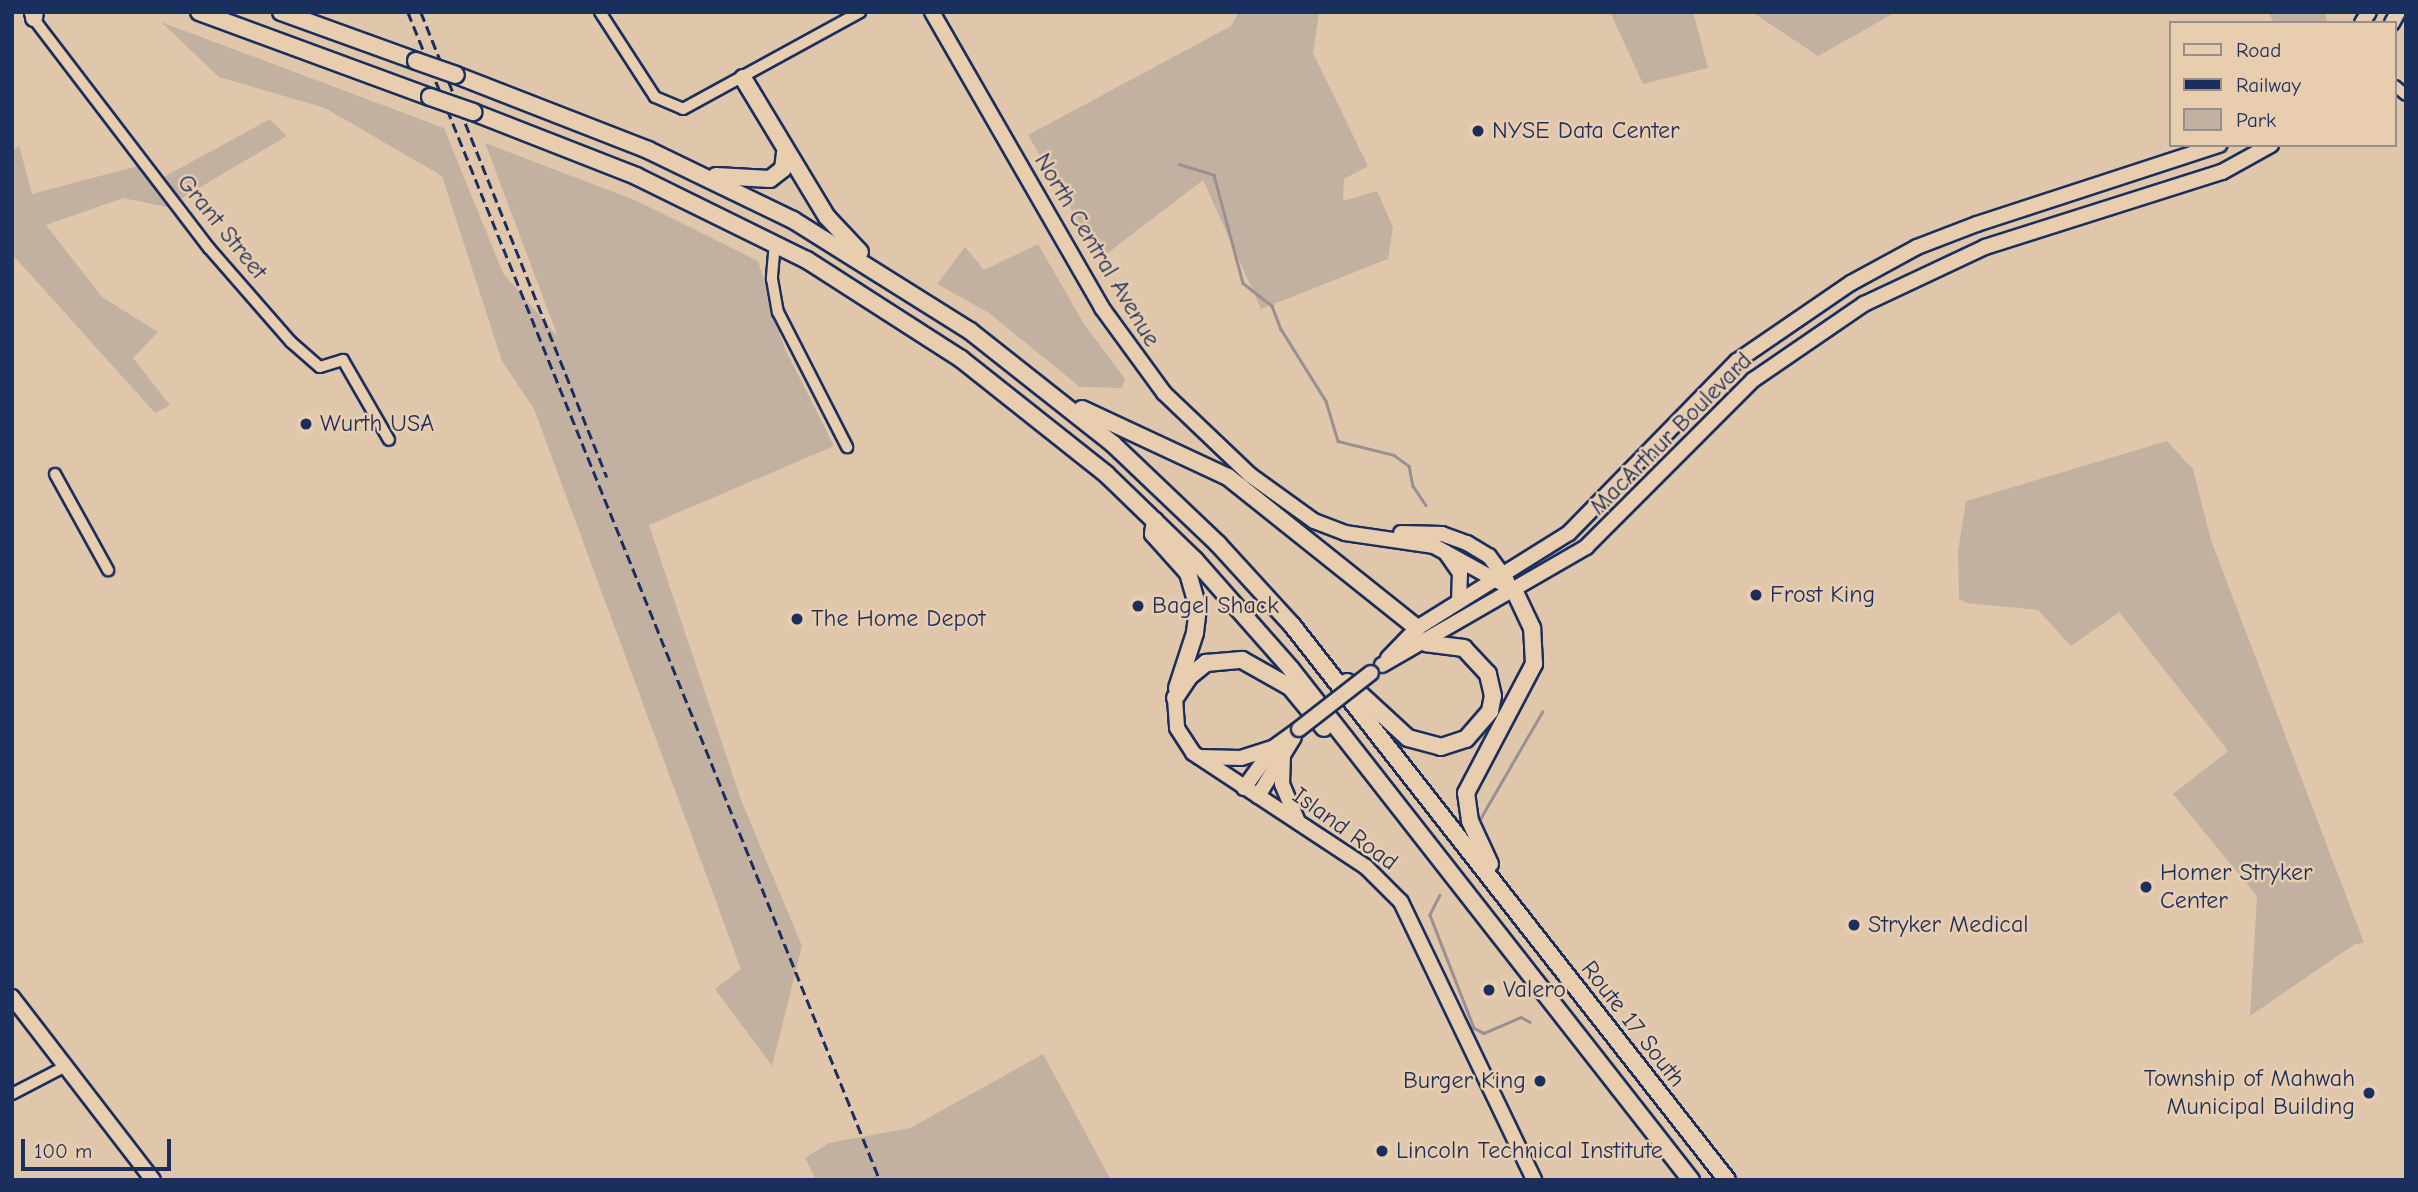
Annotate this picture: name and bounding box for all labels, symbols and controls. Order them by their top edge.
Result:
legend [2170,21,2397,147]
text: Road [2236,38,2281,62]
text: Railway [2236,73,2301,97]
text: Park [2236,108,2276,132]
place label: NYSE Data Center [1492,117,1680,145]
marker: NYSE Data Center [1470,123,1486,139]
street label: North Central Avenue [1028,148,1166,352]
street label: Grant Street [171,169,273,285]
street label: MacArthur Boulevard [1584,347,1758,521]
place label: Wurth USA [320,410,434,438]
marker: Wurth USA [298,416,314,432]
place label: Frost King [1770,581,1875,609]
marker: Frost King [1748,587,1764,603]
place label: Bagel Shack [1152,592,1279,620]
marker: Bagel Shack [1130,598,1146,614]
place label: The Home Depot [811,605,986,633]
marker: The Home Depot [789,611,805,627]
street label: Island Road [1287,781,1403,877]
place label: Homer Stryker Center [2160,859,2312,915]
marker: Homer Stryker Center [2138,879,2154,895]
place label: Stryker Medical [1868,911,2029,939]
marker: Stryker Medical [1846,917,1862,933]
street label: Route 17 South [1575,955,1691,1093]
place label: Valero [1503,976,1566,1004]
marker: Valero [1481,982,1497,998]
place label: Township of Mahwah Municipal Building [2144,1065,2355,1121]
place label: Burger King [1403,1067,1526,1095]
marker: Burger King [1532,1073,1548,1089]
marker: Township of Mahwah Municipal Building [2361,1085,2377,1101]
scale bar [24,1126,175,1170]
place label: Lincoln Technical Institute [1396,1137,1663,1165]
text: 100 m [34,1139,92,1163]
marker: Lincoln Technical Institute [1374,1143,1390,1159]

